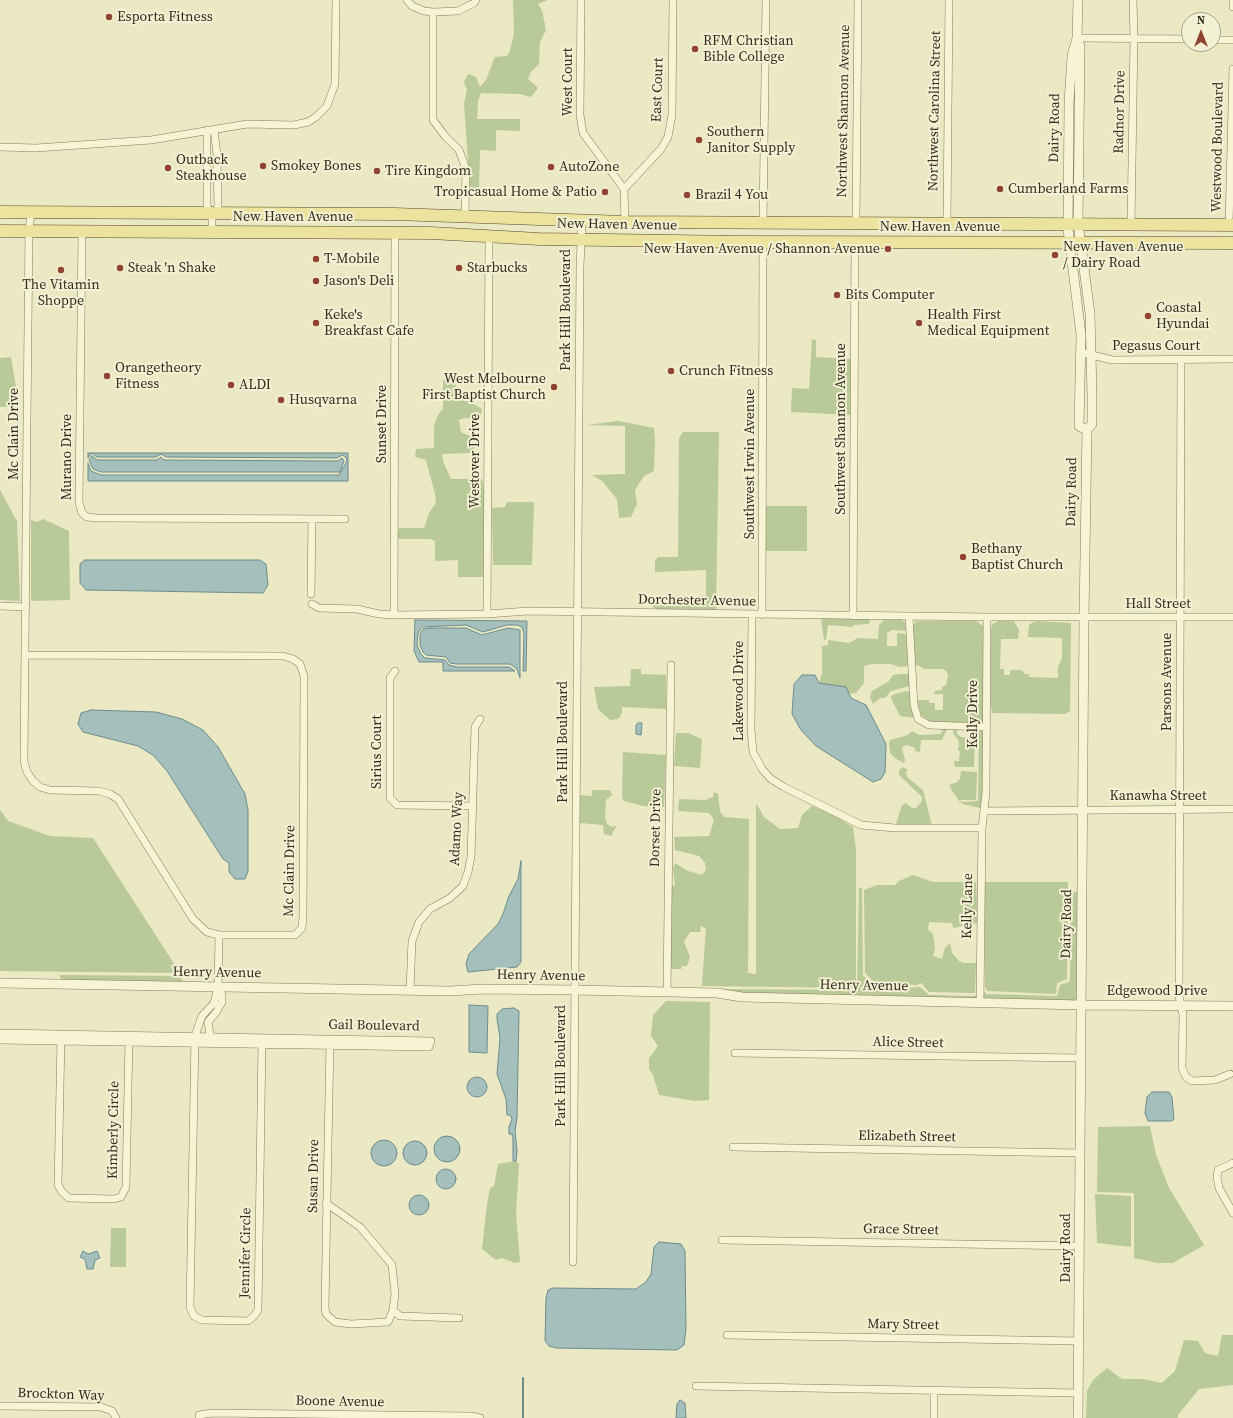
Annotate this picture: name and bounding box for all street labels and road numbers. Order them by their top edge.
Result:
street label: Northwest Shannon Avenue [834,24,854,198]
street label: Northwest Carolina Street [925,31,945,191]
street label: West Court [560,48,576,116]
street label: East Court [648,57,668,123]
street label: Radnor Drive [1111,70,1129,154]
street label: Westwood Boulevard [1208,82,1228,212]
street label: Dairy Road [1046,93,1064,163]
street label: New Haven Avenue [233,209,353,225]
street label: New Haven Avenue [557,216,677,234]
street label: New Haven Avenue [880,219,1000,235]
street label: Park Hill Boulevard [558,249,574,371]
street label: Pegasus Court [1112,338,1200,354]
street label: Southwest Shannon Avenue [833,343,849,515]
street label: Sunset Drive [374,385,390,463]
street label: Mc Clain Drive [6,388,22,480]
street label: Southwest Irwin Avenue [742,389,758,539]
street label: Murano Drive [59,414,75,500]
street label: Westover Drive [467,414,483,508]
street label: Dairy Road [1063,457,1081,527]
street label: Dorchester Avenue [638,592,756,610]
street label: Hall Street [1125,596,1191,612]
street label: Parsons Avenue [1159,633,1175,731]
street label: Lakewood Drive [731,641,747,741]
street label: Kelly Drive [965,680,981,748]
street label: Park Hill Boulevard [555,681,571,803]
street label: Sirius Court [369,715,385,789]
street label: Kanawha Street [1110,788,1206,804]
street label: Dorset Drive [647,789,665,867]
street label: Adamo Way [447,792,467,866]
street label: Mc Clain Drive [281,825,299,917]
street label: Kelly Lane [959,873,977,939]
street label: Dairy Road [1058,889,1076,959]
street label: Henry Avenue [172,964,262,982]
street label: Henry Avenue [496,967,586,985]
street label: Henry Avenue [819,977,909,995]
street label: Edgewood Drive [1106,983,1208,999]
street label: Park Hill Boulevard [553,1005,569,1127]
street label: Gail Boulevard [328,1017,420,1035]
street label: Alice Street [872,1034,944,1052]
street label: Kimberly Circle [105,1081,123,1179]
street label: Elizabeth Street [858,1128,956,1146]
street label: Susan Drive [305,1139,323,1213]
street label: Jennifer Circle [237,1207,255,1299]
street label: Dairy Road [1058,1213,1074,1283]
street label: Grace Street [863,1221,939,1239]
street label: Mary Street [867,1316,939,1334]
street label: Brockton Way [17,1385,105,1405]
street label: Boone Avenue [295,1393,385,1411]

